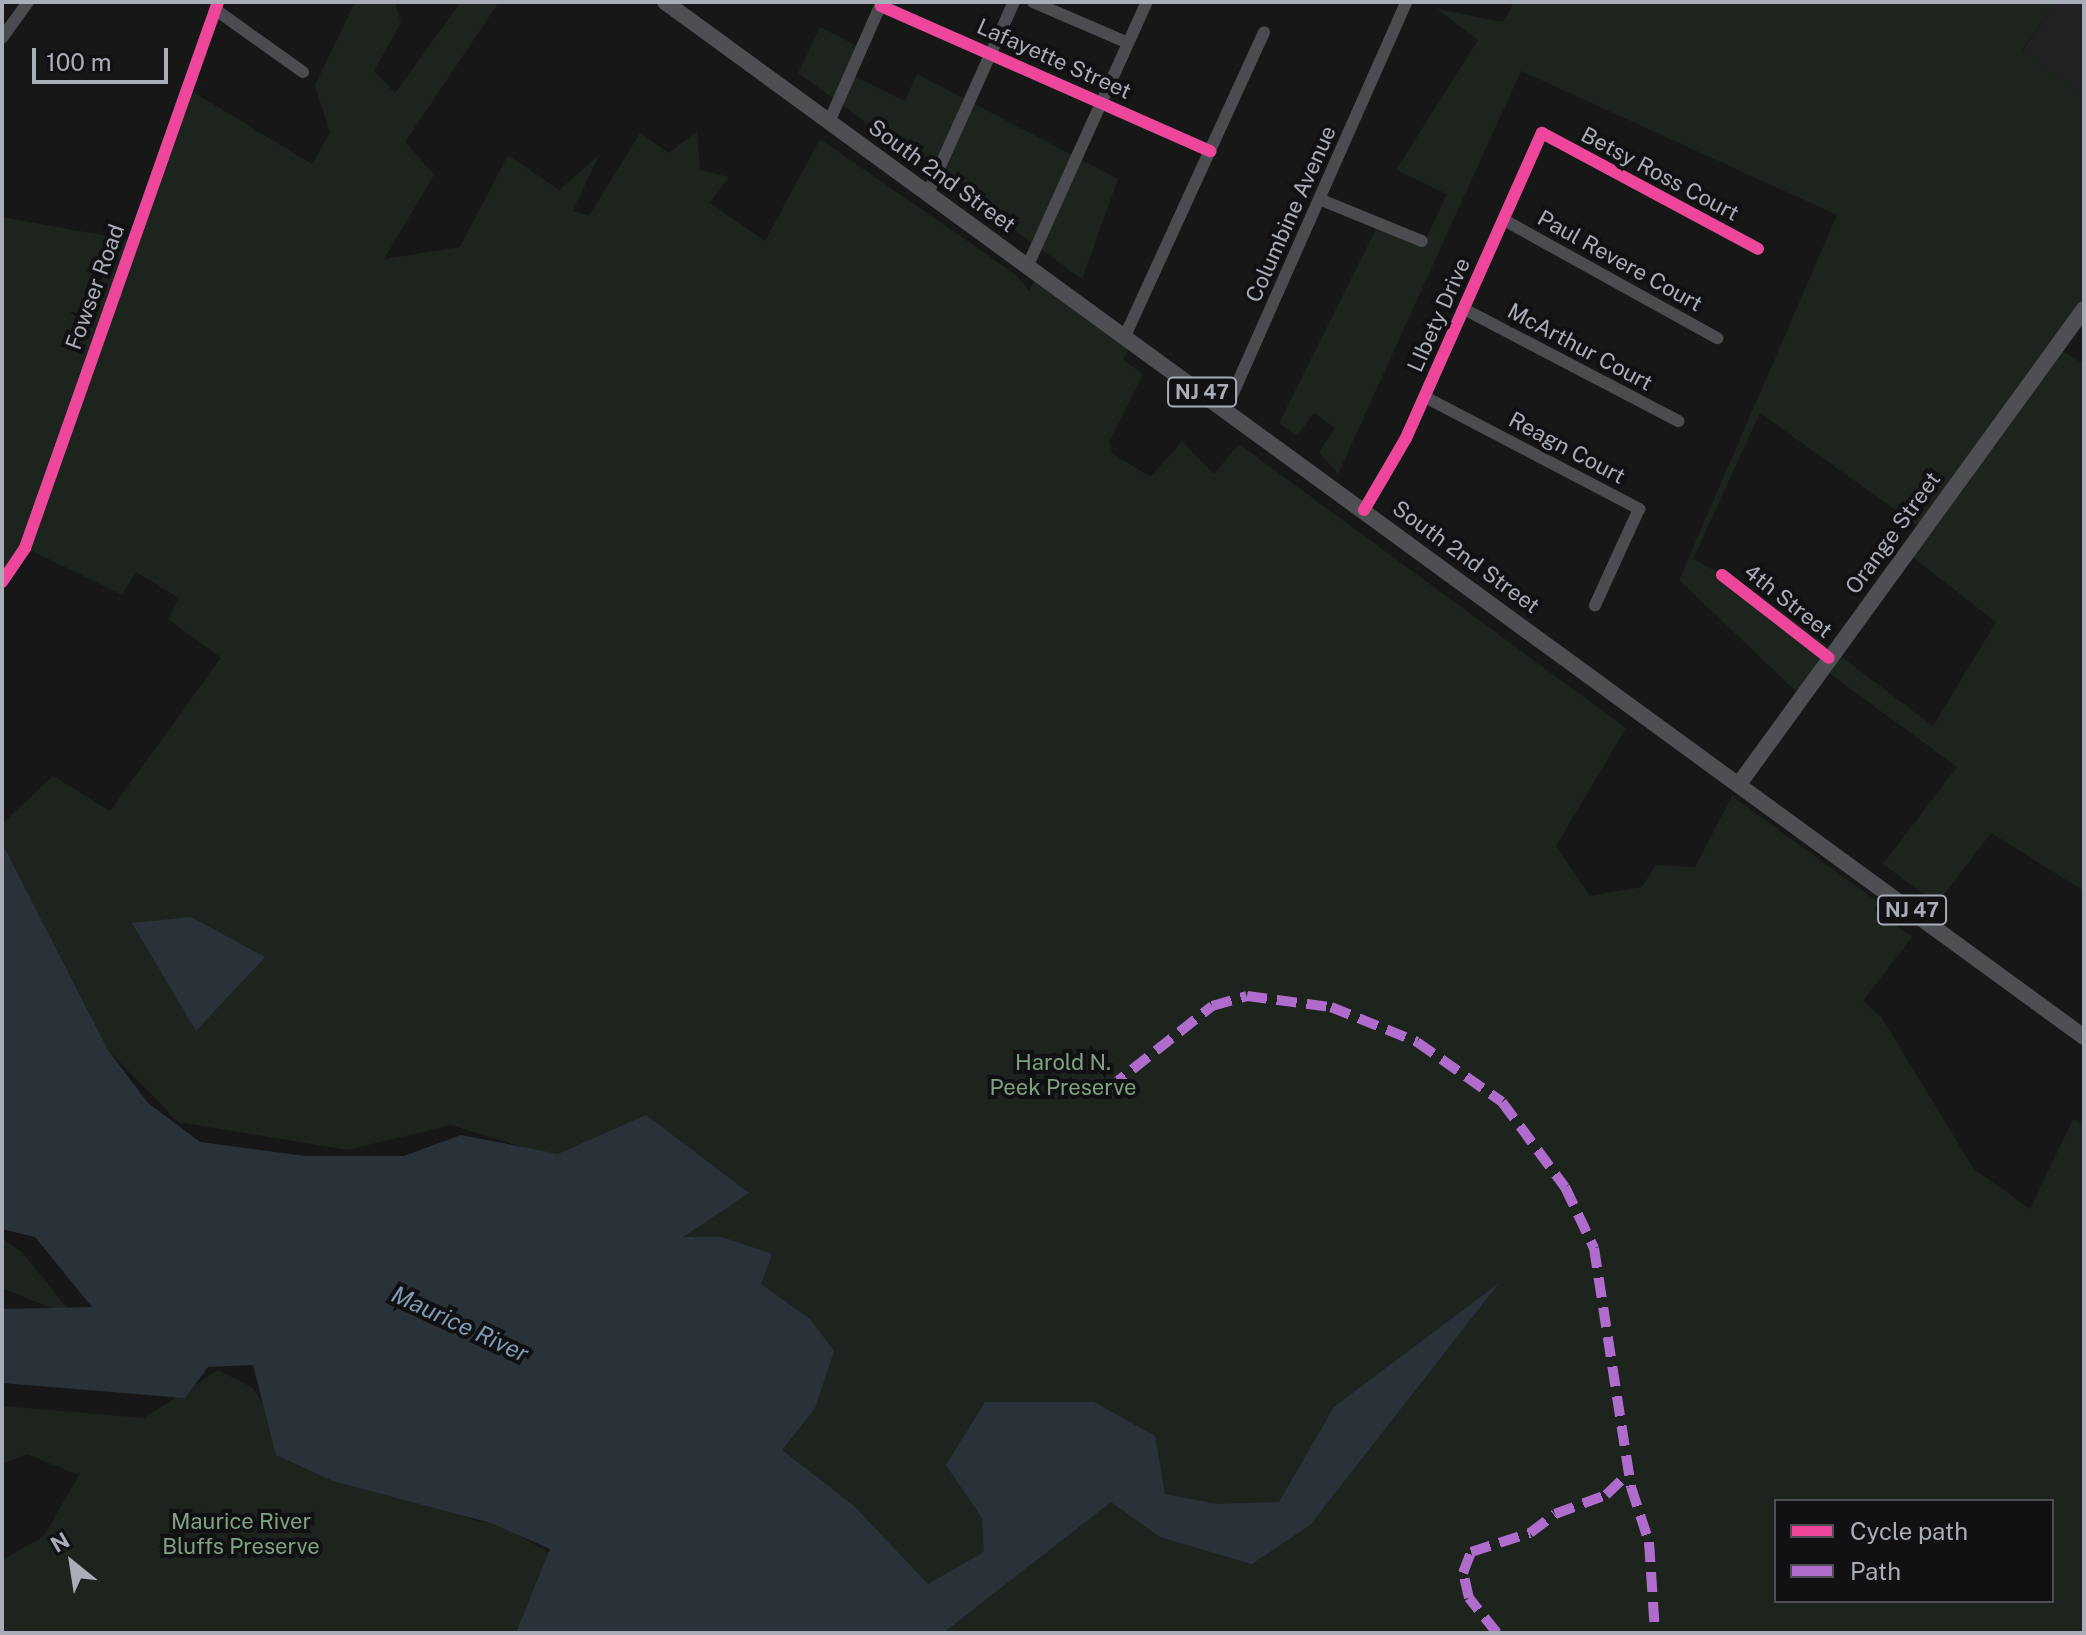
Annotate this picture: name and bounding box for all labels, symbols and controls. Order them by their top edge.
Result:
street label: Lafayette Street [973,13,1135,105]
scale bar [36,32,172,82]
text: 100 m [46,48,112,76]
street label: South 2nd Street [863,114,1021,238]
street label: Betsy Ross Court [1576,121,1744,227]
street label: Columbine Avenue [1240,122,1342,306]
street label: Paul Revere Court [1533,205,1707,317]
street label: Fowser Road [60,221,130,353]
street label: LIbety Drive [1402,254,1476,376]
street label: McArthur Court [1503,298,1657,396]
road number: NJ 47 [1166,376,1238,408]
street label: Reagn Court [1504,406,1630,490]
street label: Orange Street [1840,467,1946,599]
street label: South 2nd Street [1387,495,1545,619]
street label: 4th Street [1739,558,1837,644]
road number: NJ 47 [1876,894,1948,926]
park label: Harold N. Peek Preserve [989,1049,1137,1100]
water label: Maurice River [387,1280,533,1368]
legend [1774,1499,2054,1603]
park label: Maurice River Bluffs Preserve [162,1508,320,1560]
text: Cycle path [1850,1517,1968,1545]
north arrow [32,1523,112,1603]
text: N [46,1527,74,1558]
text: Path [1850,1557,1901,1585]

